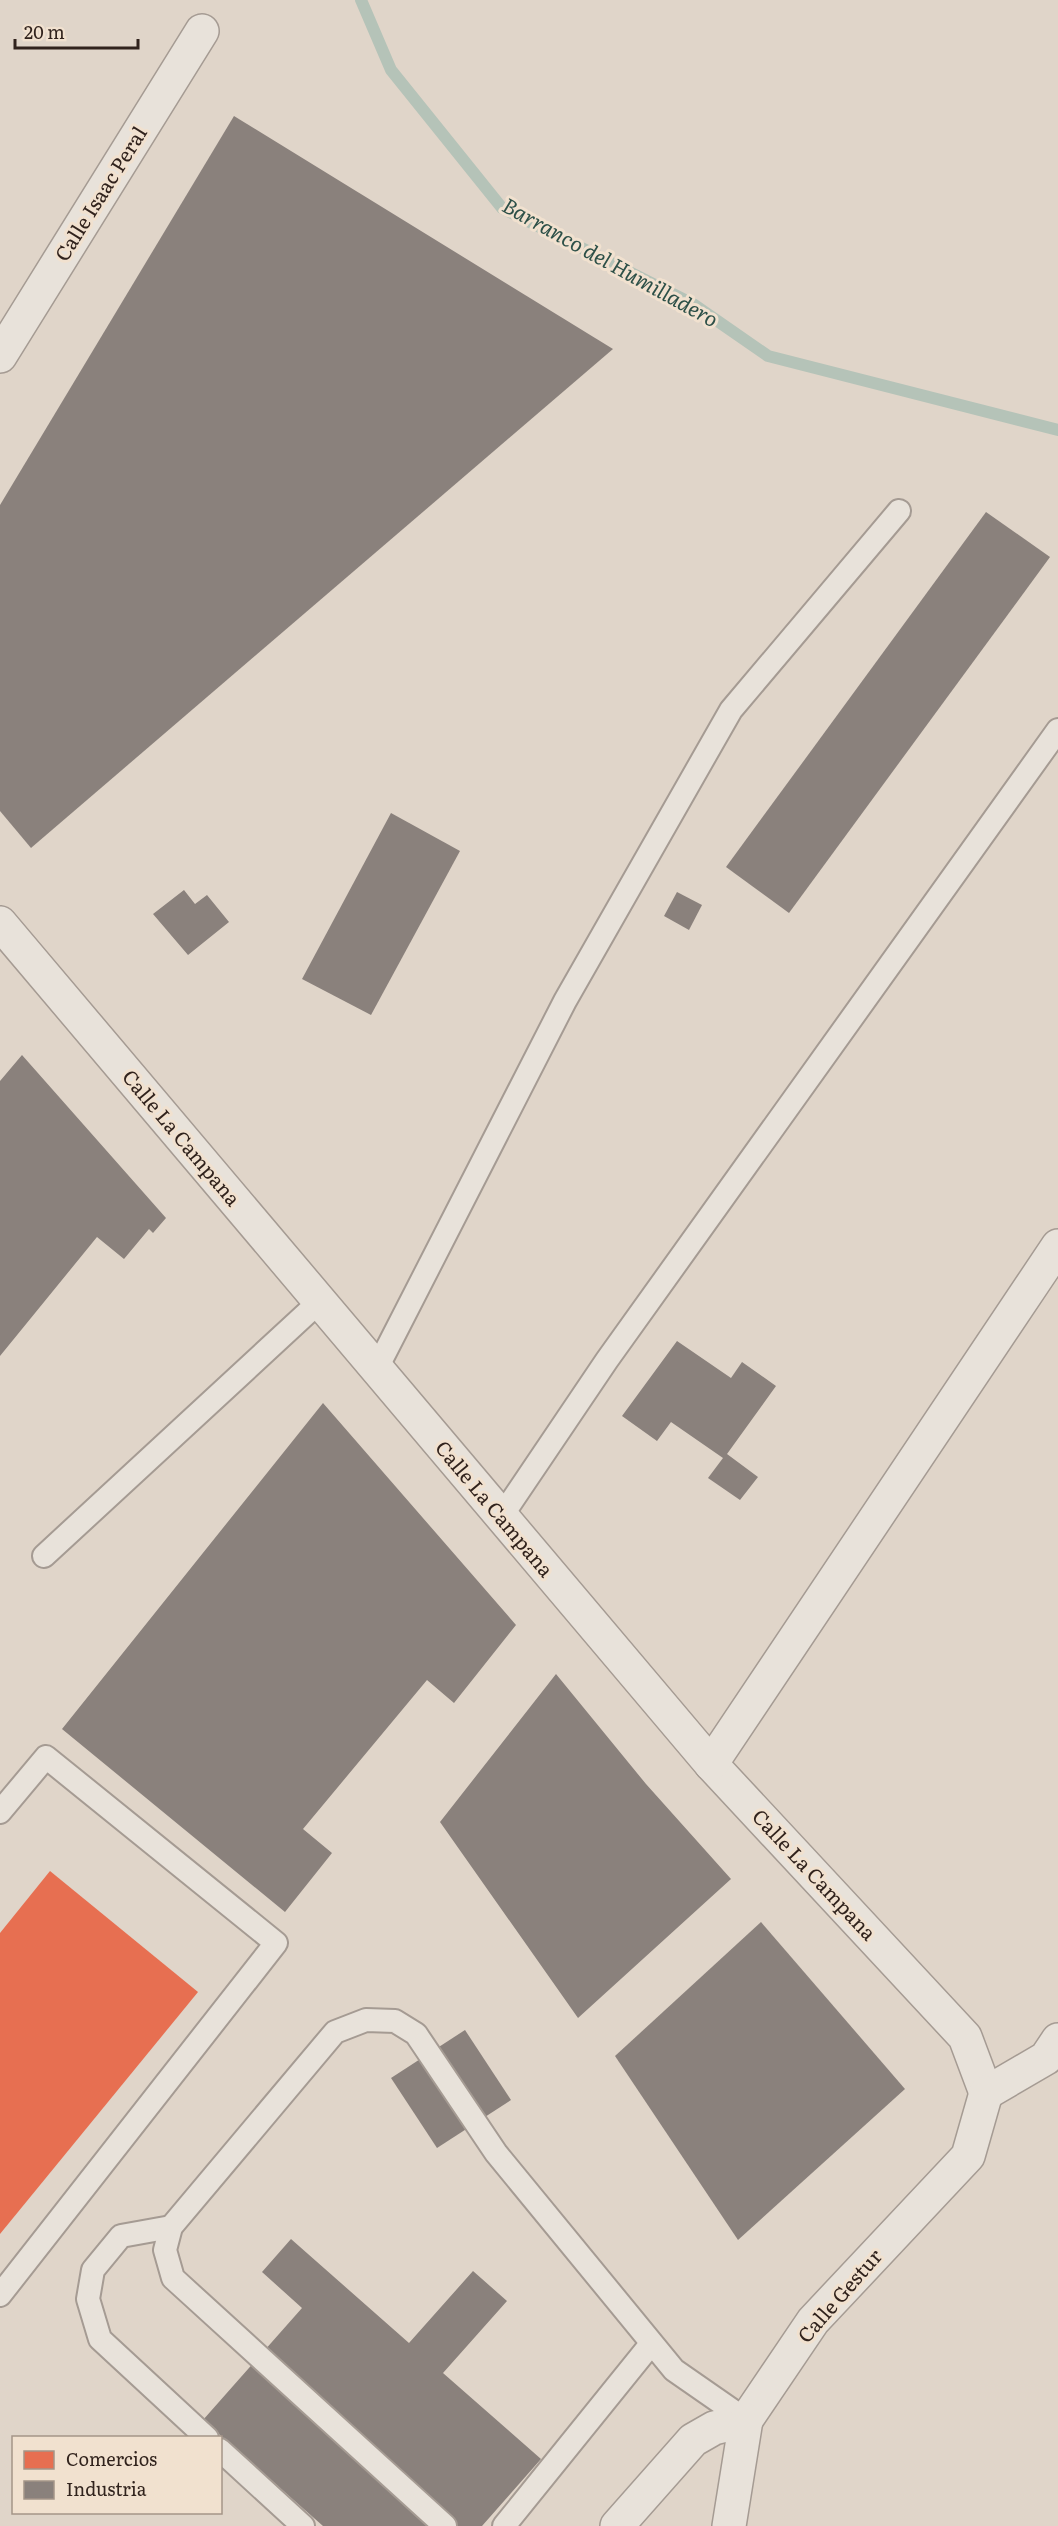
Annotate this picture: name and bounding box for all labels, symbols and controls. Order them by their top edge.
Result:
scale bar [15,12,138,50]
text: 20 m [24,18,65,45]
street label: Calle Isaac Peral [46,119,153,266]
water label: Barranco del Humilladero [498,188,725,333]
street label: Calle La Campana [116,1062,249,1212]
street label: Calle La Campana [429,1433,562,1583]
street label: Calle La Campana [746,1801,885,1946]
street label: Calle Gestur [789,2241,888,2348]
legend [12,2436,222,2514]
text: Comercios [66,2445,157,2472]
text: Industria [66,2475,147,2502]

